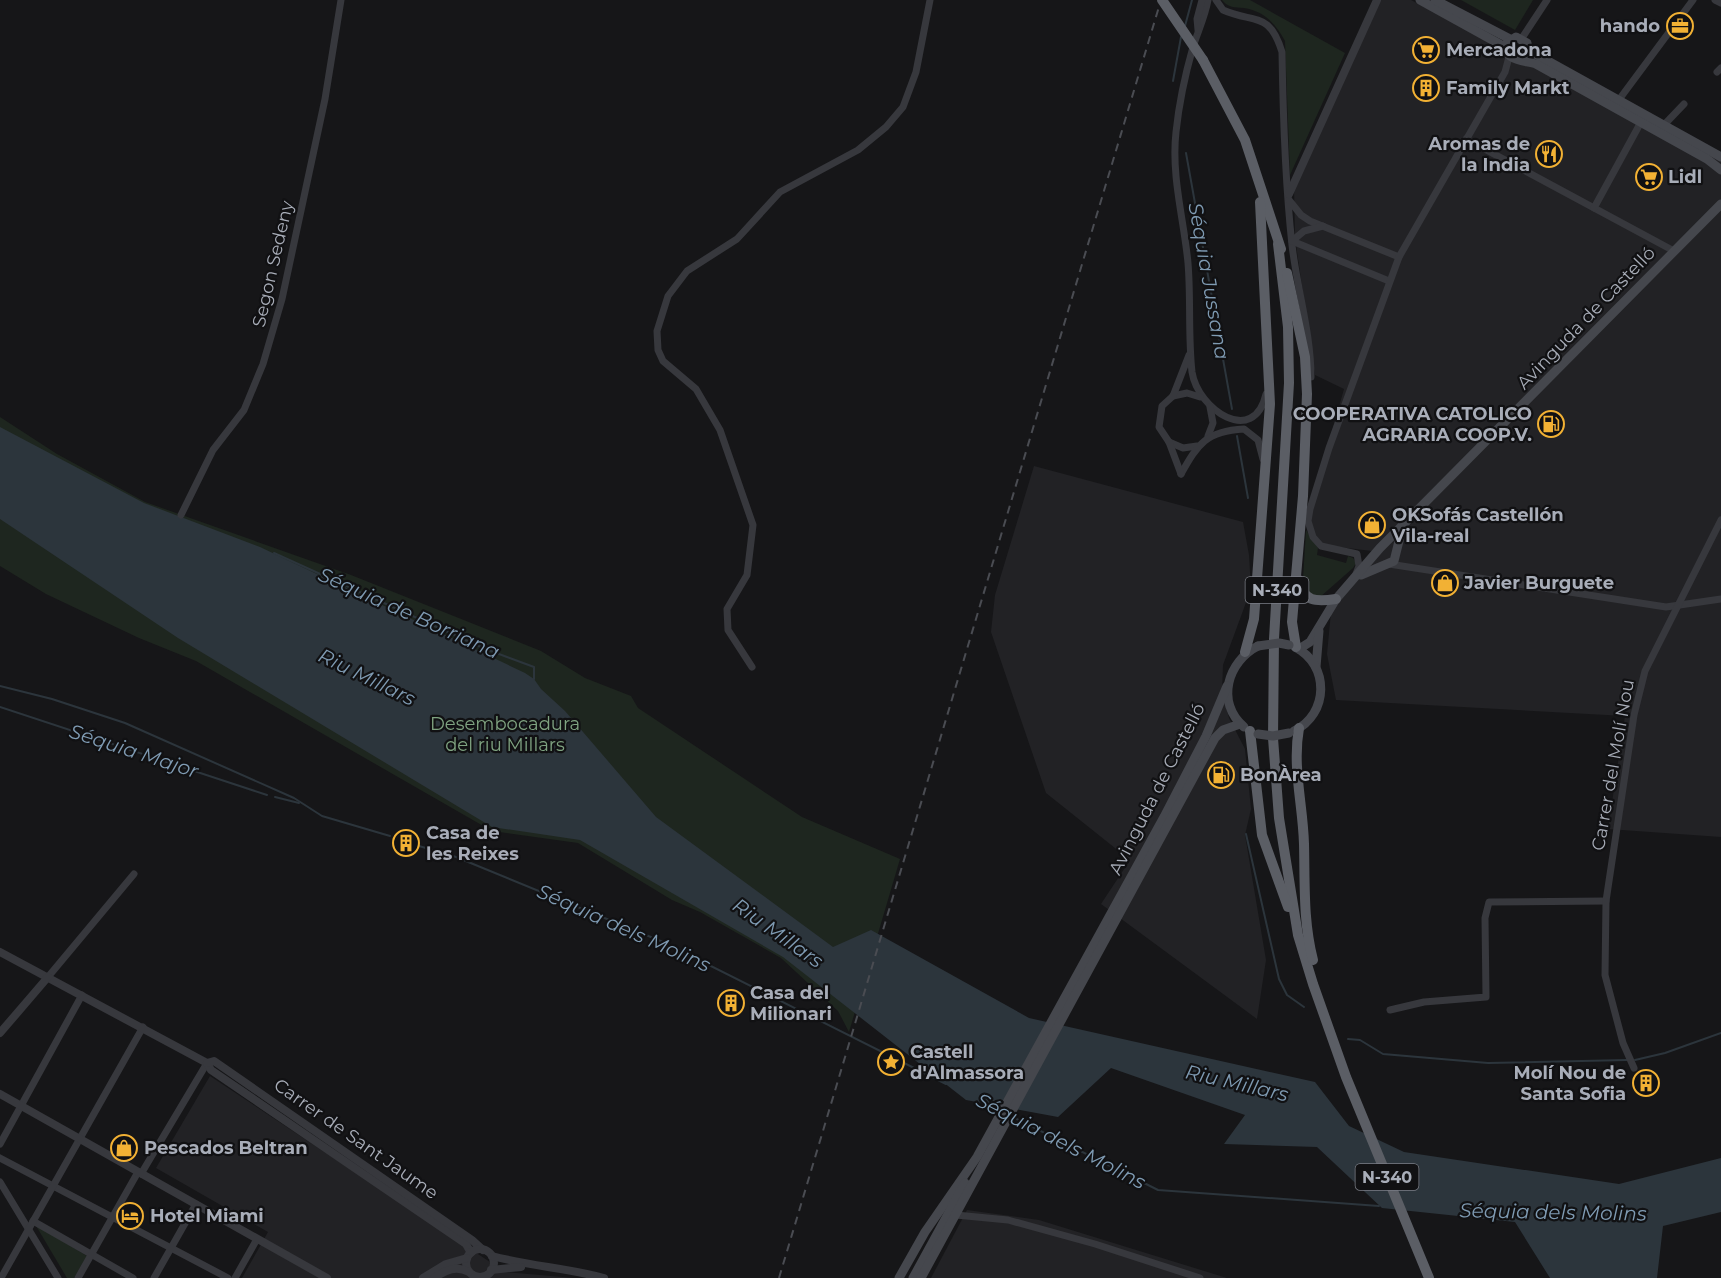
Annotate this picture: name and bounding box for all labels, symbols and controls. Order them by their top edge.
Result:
office icon: hando [1665,11,1695,41]
place label: hando [1600,15,1660,37]
supermarket icon: Mercadona [1411,35,1441,65]
place label: Mercadona [1446,39,1552,61]
building icon: Family Markt [1411,73,1441,103]
place label: Family Markt [1446,77,1570,99]
place label: Aromas de la India [1427,133,1530,176]
restaurant icon: Aromas de la India [1534,139,1564,169]
supermarket icon: Lidl [1634,162,1664,192]
place label: Lidl [1668,166,1702,188]
street label: Segon Sedeny [248,198,298,329]
water label: Séquia Jussana [1183,201,1235,361]
street label: Avinguda de Castelló [1512,242,1660,394]
place label: COOPERATIVA CATOLICO AGRARIA COOP.V. [1293,403,1532,446]
fuel station icon: COOPERATIVA CATOLICO AGRARIA COOP.V. [1536,409,1566,439]
place label: OKSofás Castellón Vila-real [1391,504,1564,547]
shop icon: OKSofás Castellón Vila-real [1357,510,1387,540]
water label: Séquia de Borriana [315,562,503,664]
shop icon: Javier Burguete [1430,568,1460,598]
place label: Javier Burguete [1463,572,1614,594]
road number: N-340 [1246,577,1308,603]
water label: Riu Millars [315,643,420,711]
street label: Carrer del Molí Nou [1587,678,1639,852]
street label: Avinguda de Castelló [1104,699,1210,879]
park label: Desembocadura del riu Millars [430,713,580,756]
water label: Séquia Major [66,719,202,783]
fuel station icon: BonÀrea [1206,760,1236,790]
place label: BonÀrea [1240,764,1322,786]
place label: Casa de les Reixes [426,822,519,865]
building icon: Casa de les Reixes [391,828,421,858]
water label: Séquia dels Molins [534,879,715,977]
water label: Riu Millars [728,893,828,973]
place label: Casa del Milionari [750,982,832,1025]
building icon: Casa del Milionari [716,988,746,1018]
place label: Castell d'Almassora [910,1041,1024,1084]
place icon: Castell d'Almassora [876,1047,906,1077]
water label: Riu Millars [1183,1059,1291,1107]
place label: Molí Nou de Santa Sofia [1513,1062,1626,1105]
building icon: Molí Nou de Santa Sofia [1631,1068,1661,1098]
street label: Carrer de Sant Jaume [270,1074,442,1204]
water label: Séquia dels Molins [972,1088,1150,1194]
shop icon: Pescados Beltran [109,1133,139,1163]
place label: Pescados Beltran [144,1137,308,1159]
road number: N-340 [1356,1164,1418,1190]
water label: Séquia dels Molins [1459,1198,1647,1226]
hotel icon: Hotel Miami [115,1201,145,1231]
place label: Hotel Miami [150,1205,264,1227]

